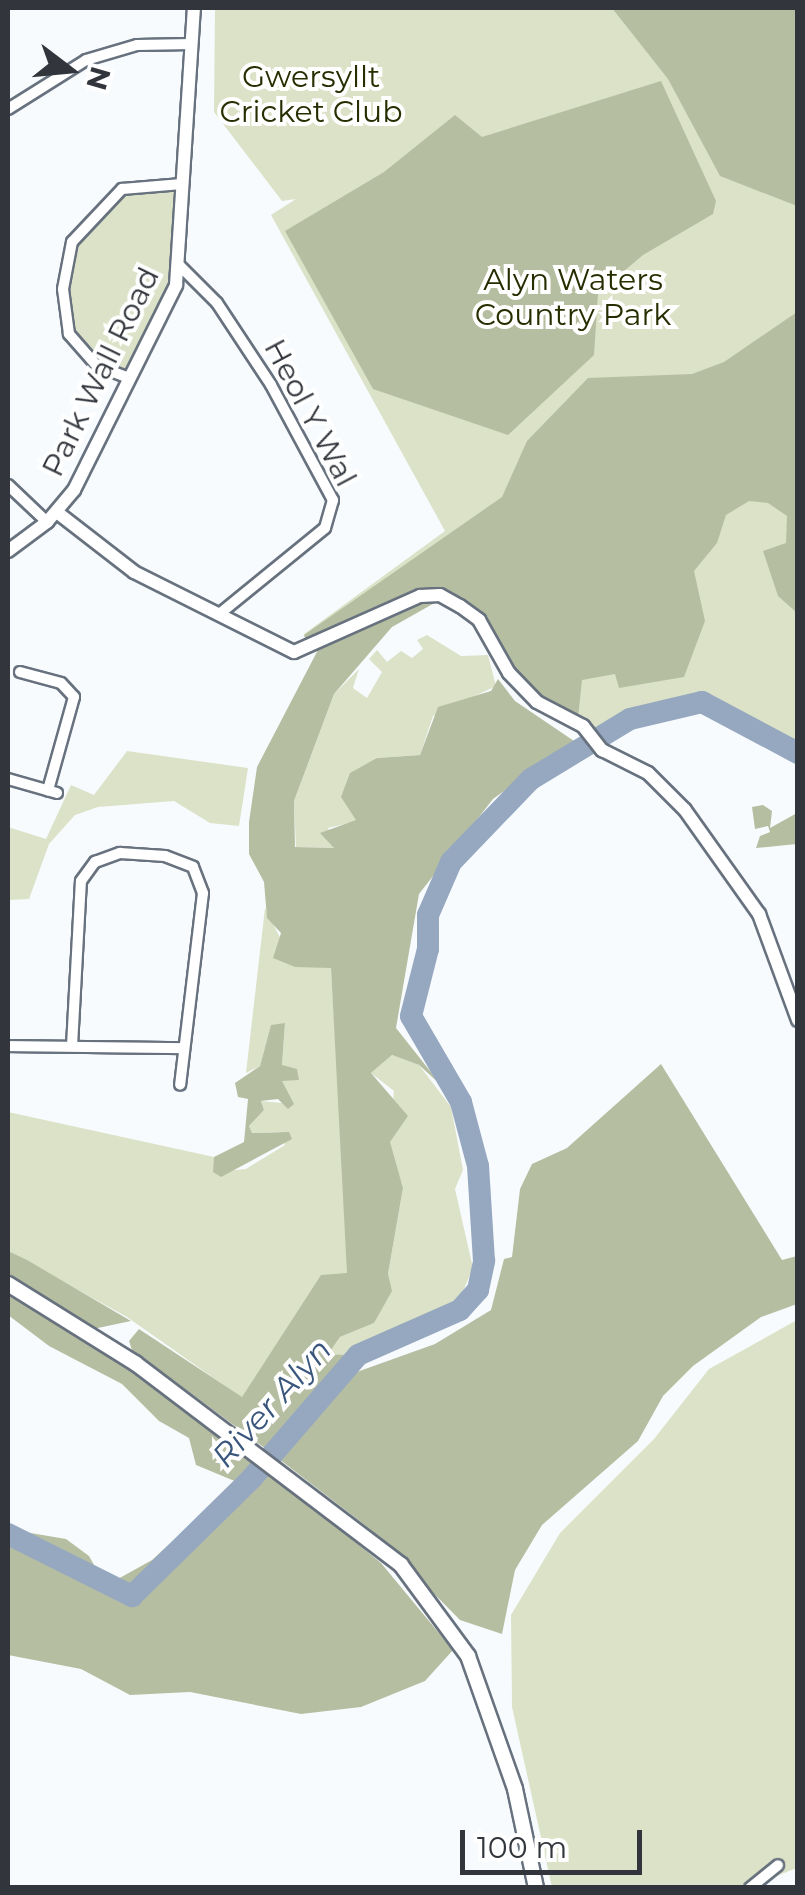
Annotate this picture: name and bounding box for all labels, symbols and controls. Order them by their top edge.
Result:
north arrow [20,20,120,120]
park label: Gwersyllt Cricket Club [219,59,403,130]
text: N [79,63,118,94]
street label: Park Wall Road [35,262,167,482]
park label: Alyn Waters Country Park [475,262,671,332]
street label: Heol Y Wal [256,333,364,493]
water label: River Alyn [204,1331,340,1475]
scale bar [465,1810,648,1872]
text: 100 m [477,1829,567,1866]

